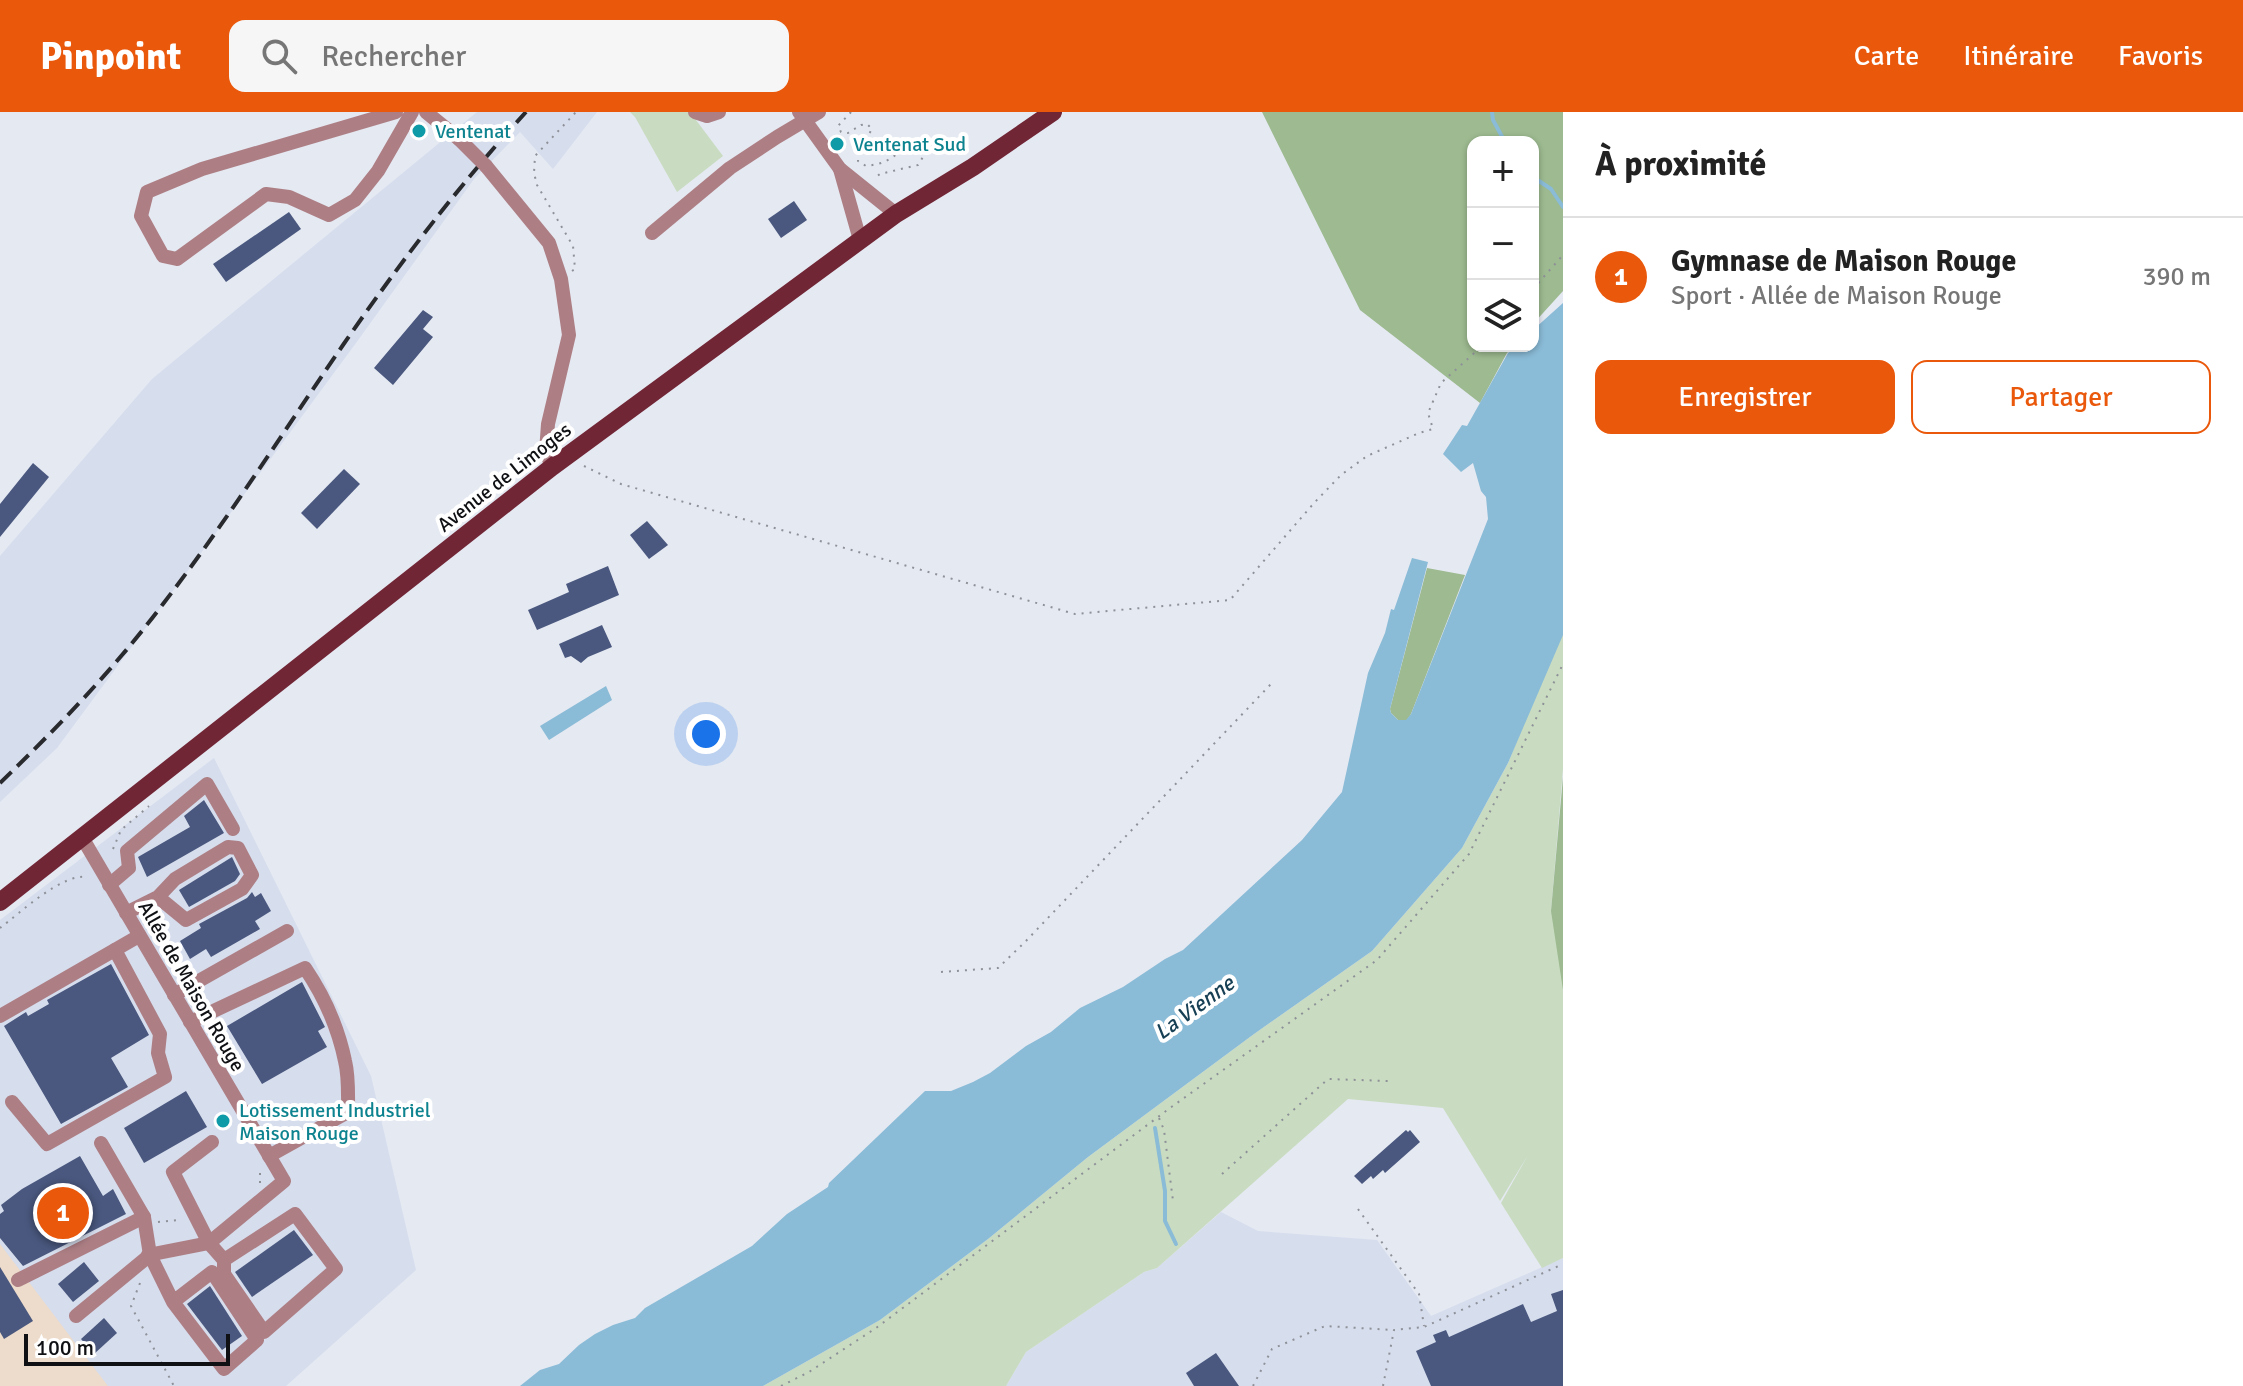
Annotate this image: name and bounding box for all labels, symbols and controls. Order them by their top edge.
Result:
search box [229,20,789,92]
text: Pinpoint [40,33,181,80]
icon: search [257,34,301,78]
text: Rechercher [321,38,466,75]
text: Carte [1854,39,1919,73]
text: Itinéraire [1963,39,2074,73]
text: Favoris [2118,39,2203,73]
place label: Ventenat [435,119,511,144]
marker: Ventenat [410,122,428,140]
place label: Ventenat Sud [853,132,966,157]
marker: Ventenat Sud [828,135,846,153]
map controls [1467,136,1539,352]
button: + [1467,136,1539,208]
text: À proximité [1595,143,1766,185]
button: − [1467,208,1539,280]
text: Gymnase de Maison Rouge [1671,243,2016,280]
text: 1 [1614,261,1628,293]
text: 390 m [2142,261,2211,293]
button: layers [1467,280,1539,352]
text: Sport · Allée de Maison Rouge [1671,280,2002,312]
button: Enregistrer [1595,360,1895,434]
button: Partager [1911,360,2211,434]
street label: Avenue de Limoges [432,417,576,537]
your location [686,714,726,754]
street label: Allée de Maison Rouge [133,897,251,1076]
water label: La Vienne [1149,969,1240,1045]
place label: Lotissement Industriel Maison Rouge [239,1098,431,1146]
marker: Lotissement Industriel Maison Rouge [214,1112,232,1130]
pin: 1 [37,1183,89,1243]
scale bar [24,1330,230,1366]
text: 100 m [36,1334,94,1361]

